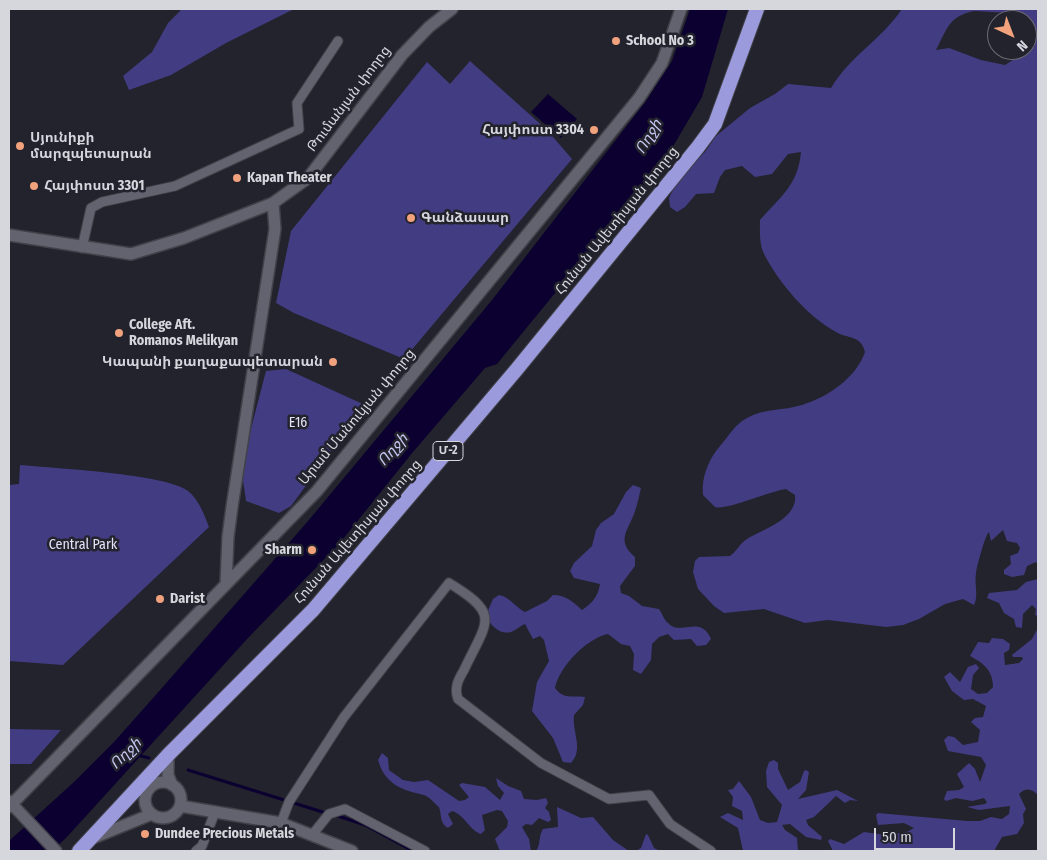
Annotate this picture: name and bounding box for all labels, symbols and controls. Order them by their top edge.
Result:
north arrow [987,10,1037,60]
place label: School No 3 [626,33,694,49]
marker: School No 3 [610,35,622,47]
text: N [1013,37,1031,55]
street label: Թումանյան փողոց [304,43,394,155]
water label: Ողջի [632,116,666,158]
place label: Հայփոստ 3304 [482,122,584,138]
marker: Հայփոստ 3304 [588,124,600,136]
place label: Սյունիքի մարզպետարան [30,130,152,162]
marker: Սյունիքի մարզպետարան [14,140,26,152]
street label: Հունան Ավետիսյան փողոց [552,144,682,298]
place label: Kapan Theater [247,170,332,186]
marker: Kapan Theater [231,172,243,184]
place label: Հայփոստ 3301 [44,178,144,194]
marker: Հայփոստ 3301 [28,180,40,192]
place label: Գանձասար [421,210,509,226]
marker: Գանձասար [405,212,417,224]
place label: College Aft. Romanos Melikyan [129,317,238,350]
marker: College Aft. Romanos Melikyan [113,327,125,339]
street label: Արամ Մանուկյան փողոց [295,346,419,488]
place label: Կապանի քաղաքապետարան [102,354,323,370]
marker: Կապանի քաղաքապետարան [327,356,339,368]
park label: E16 [289,415,307,431]
water label: Ողջի [374,430,412,470]
road number: Մ-2 [433,442,463,461]
street label: Հունան Ավետիսյան փողոց [291,456,425,608]
park label: Central Park [49,537,117,553]
place label: Sharm [265,542,302,558]
marker: Sharm [306,544,318,556]
place label: Darist [170,591,205,607]
marker: Darist [154,593,166,605]
water label: Ողջի [107,735,145,773]
scale bar [877,818,958,850]
place label: Dundee Precious Metals [155,826,294,842]
marker: Dundee Precious Metals [139,828,151,840]
text: 50 m [882,828,912,846]

